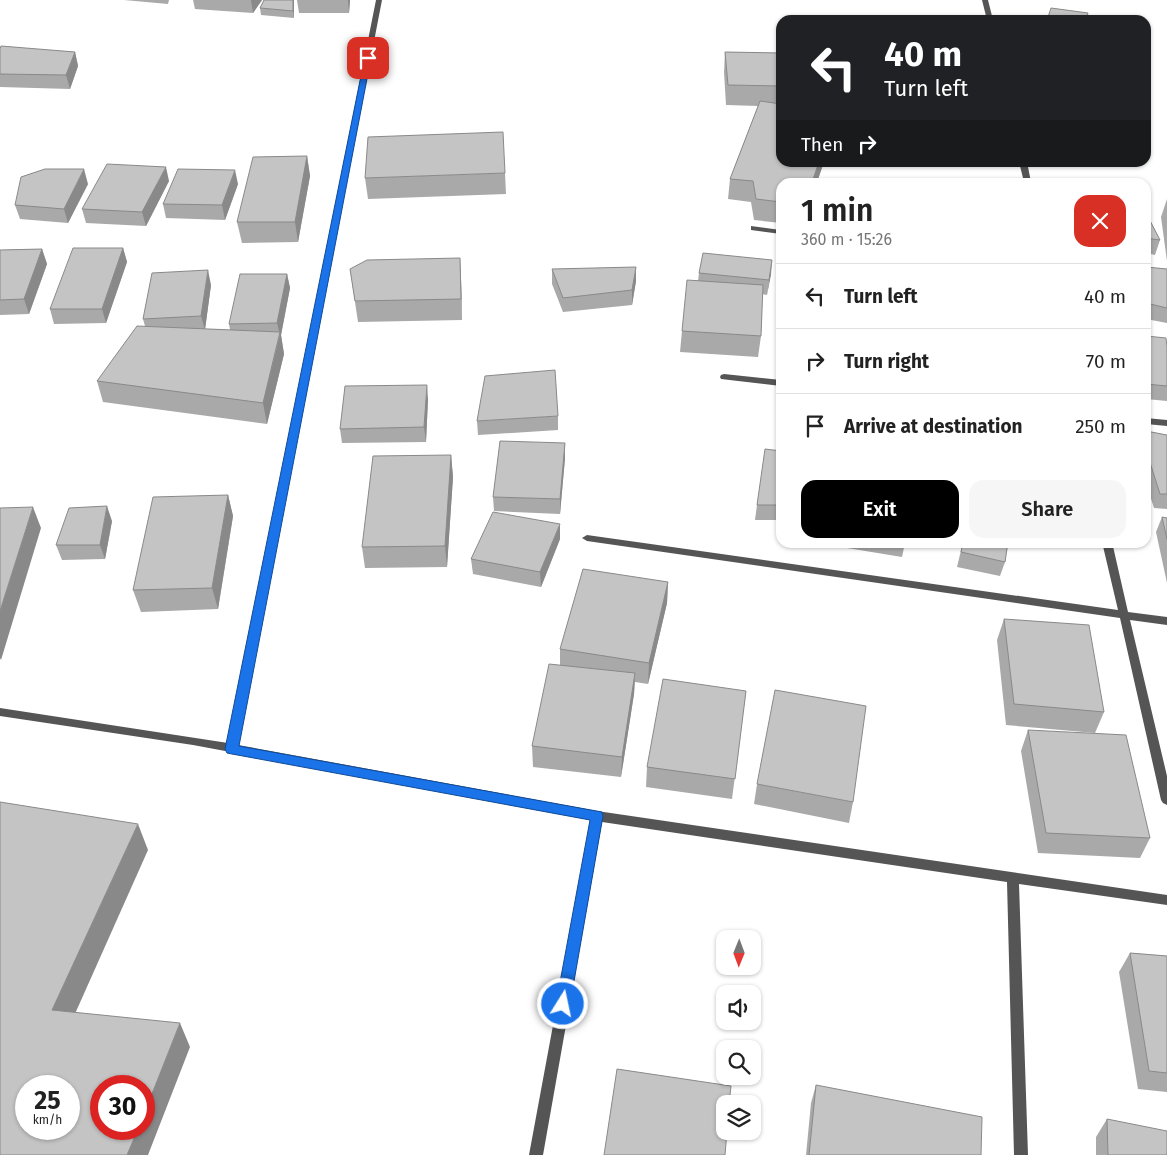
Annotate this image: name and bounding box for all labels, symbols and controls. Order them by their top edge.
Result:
text: 40 m [884,33,962,75]
icon: left [801,35,866,100]
pin [347,37,389,79]
icon: arrive [354,44,382,72]
text: Turn left [884,75,968,102]
icon: right [853,130,881,158]
text: Then [801,133,843,156]
text: 1 min [801,193,873,229]
button: close [1074,195,1126,247]
text: 360 m · 15:26 [801,230,892,249]
icon: left [801,282,829,310]
text: Turn left [844,285,918,308]
text: 40 m [1084,285,1126,308]
icon: right [801,347,829,375]
text: Turn right [844,350,929,373]
text: 70 m [1086,350,1126,373]
icon: arrive [801,412,829,440]
text: Arrive at destination [844,415,1023,438]
text: 250 m [1075,415,1126,438]
button: Exit [801,480,959,538]
button: Share [969,480,1126,538]
north arrow [716,930,761,975]
map controls [716,930,761,1140]
position arrow [536,977,588,1029]
button: sound [716,985,761,1030]
button: search [716,1040,761,1085]
speed limit sign: 30 [90,1075,155,1140]
text: 25 [34,1086,61,1116]
button: layers [716,1095,761,1140]
text: km/h [33,1113,62,1127]

